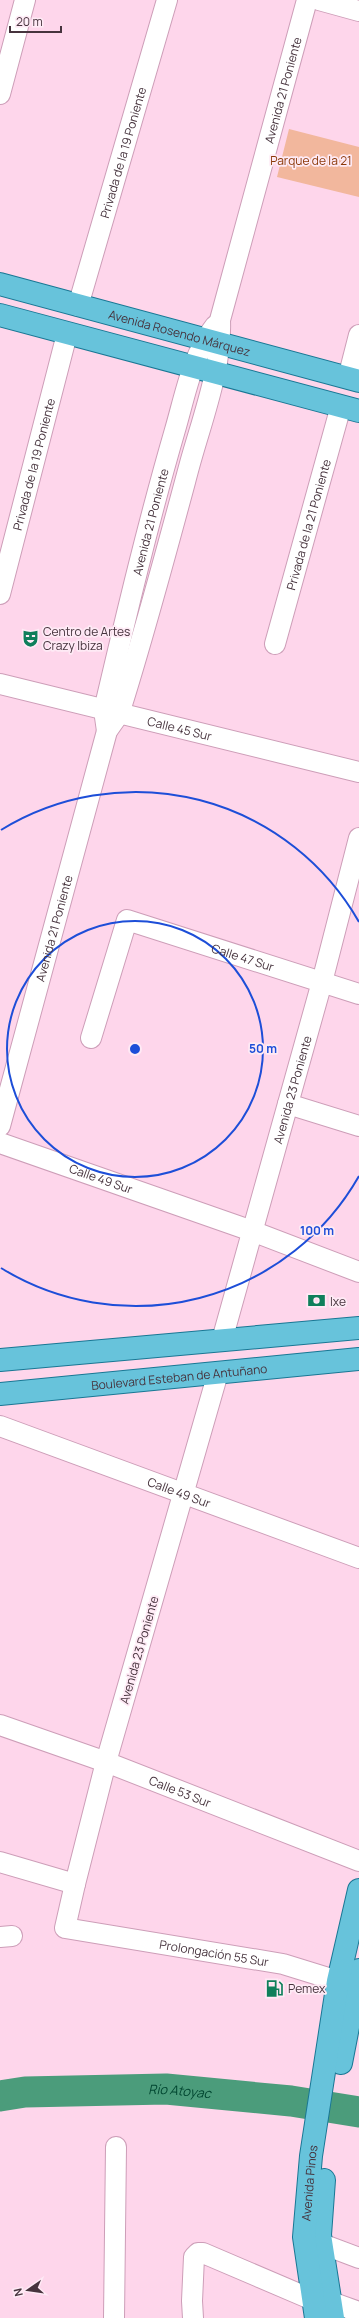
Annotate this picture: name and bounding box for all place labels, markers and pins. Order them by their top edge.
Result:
place label: Centro de Artes Crazy Ibiza [43,623,130,654]
theatre icon: Centro de Artes Crazy Ibiza [20,628,40,648]
centre of rings [128,1042,142,1056]
bank icon: Ixe [307,1291,327,1311]
place label: Ixe [330,1293,346,1310]
fuel station icon: Pemex [265,1978,285,1998]
place label: Pemex [288,1980,326,1997]

